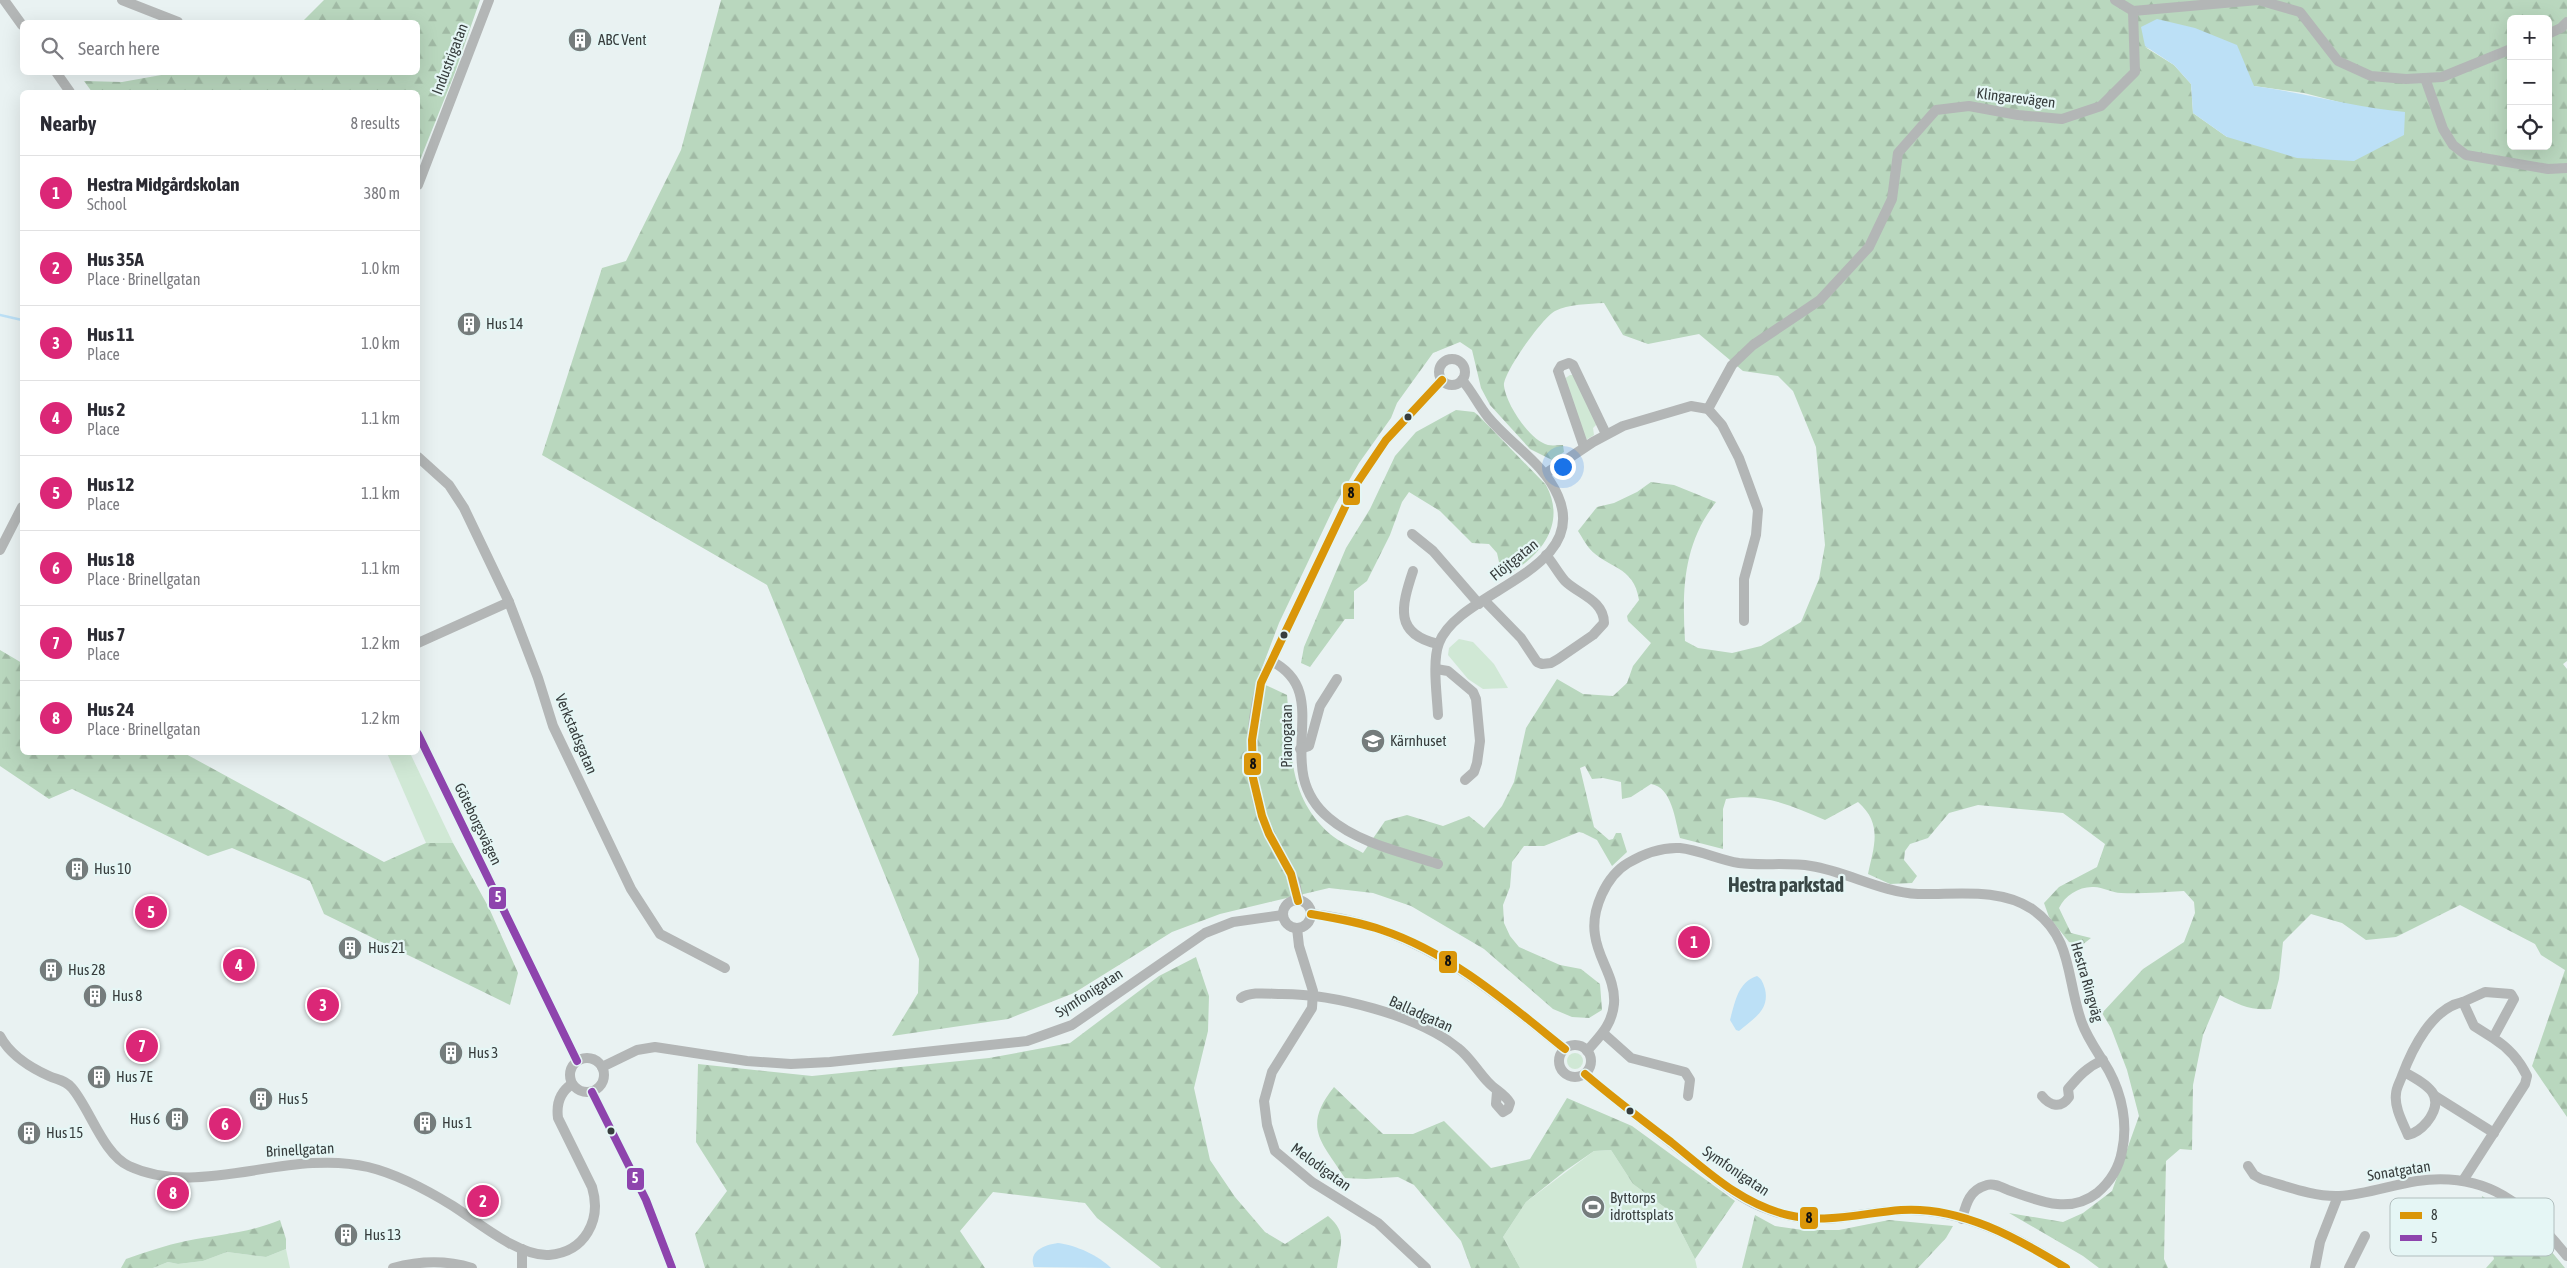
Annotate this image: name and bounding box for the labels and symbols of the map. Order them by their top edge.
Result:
street label: Industrigatan [428,21,471,97]
building icon: ABC Vent [567,27,593,53]
place label: ABC Vent [598,31,647,48]
street label: Klingarevägen [1976,84,2057,111]
building icon: Hus 14 [456,311,482,337]
place label: Hus 14 [486,315,523,332]
unlabelled marker [1403,412,1413,422]
your location [1550,454,1576,480]
line badge: 8 [1342,482,1361,506]
text: 8 [1348,485,1355,501]
street label: Flöjtgatan [1486,535,1541,584]
unlabelled marker [1279,630,1289,640]
street label: Verkstadsgatan [552,691,601,776]
street label: Pianogatan [1278,704,1295,768]
school or university icon: Kärnhuset [1360,728,1386,754]
place label: Kärnhuset [1390,732,1447,749]
line badge: 8 [1243,752,1262,776]
text: 8 [1250,756,1257,772]
street label: Göteborgsvägen [451,780,506,868]
building icon: Hus 10 [64,856,90,882]
place label: Hus 10 [94,860,131,877]
district label: Hestra parkstad [1728,873,1844,896]
line badge: 5 [488,886,507,910]
text: 5 [495,889,502,905]
pin: 5 [135,893,167,931]
pin: 1 [1678,923,1710,961]
building icon: Hus 21 [337,935,363,961]
place label: Hus 21 [368,939,405,956]
street label: Hestra Ringväg [2068,940,2107,1024]
pin: 4 [223,946,255,984]
line badge: 8 [1438,950,1458,974]
text: 8 [1445,953,1452,969]
building icon: Hus 28 [38,957,64,983]
place label: Hus 28 [68,961,105,978]
street label: Symfonigatan [1052,965,1126,1021]
building icon: Hus 8 [82,983,108,1009]
pin: 3 [307,986,339,1024]
place label: Hus 8 [112,987,142,1004]
street label: Balladgatan [1387,992,1456,1035]
pin: 7 [126,1027,158,1065]
building icon: Hus 3 [438,1040,464,1066]
place label: Hus 3 [468,1044,498,1061]
building icon: Hus 7E [86,1064,112,1090]
place label: Hus 7E [116,1068,153,1085]
building icon: Hus 5 [248,1086,274,1112]
place label: Hus 5 [278,1090,308,1107]
pin: 6 [209,1105,241,1143]
building icon: Hus 6 [164,1106,190,1132]
unlabelled marker [1625,1106,1635,1116]
place label: Hus 6 [130,1110,160,1127]
building icon: Hus 1 [412,1110,438,1136]
place label: Hus 1 [442,1114,472,1131]
building icon: Hus 15 [16,1120,42,1146]
place label: Hus 15 [46,1124,83,1141]
unlabelled marker [606,1126,616,1136]
street label: Brinellgatan [265,1139,335,1160]
street label: Melodigatan [1288,1139,1355,1194]
street label: Symfonigatan [1700,1142,1773,1199]
street label: Sonatgatan [2366,1157,2432,1184]
line badge: 5 [626,1167,645,1191]
text: 5 [632,1170,639,1186]
pin: 8 [157,1174,189,1212]
pin: 2 [467,1182,499,1220]
place label: Byttorps idrottsplats [1610,1189,1674,1223]
sports icon: Byttorps idrottsplats [1580,1194,1606,1220]
legend [2390,1198,2554,1256]
line badge: 8 [1799,1206,1819,1230]
text: 8 [2431,1207,2438,1223]
text: 8 [1806,1210,1813,1226]
building icon: Hus 13 [333,1222,359,1248]
place label: Hus 13 [364,1226,401,1243]
text: 5 [2431,1230,2438,1246]

